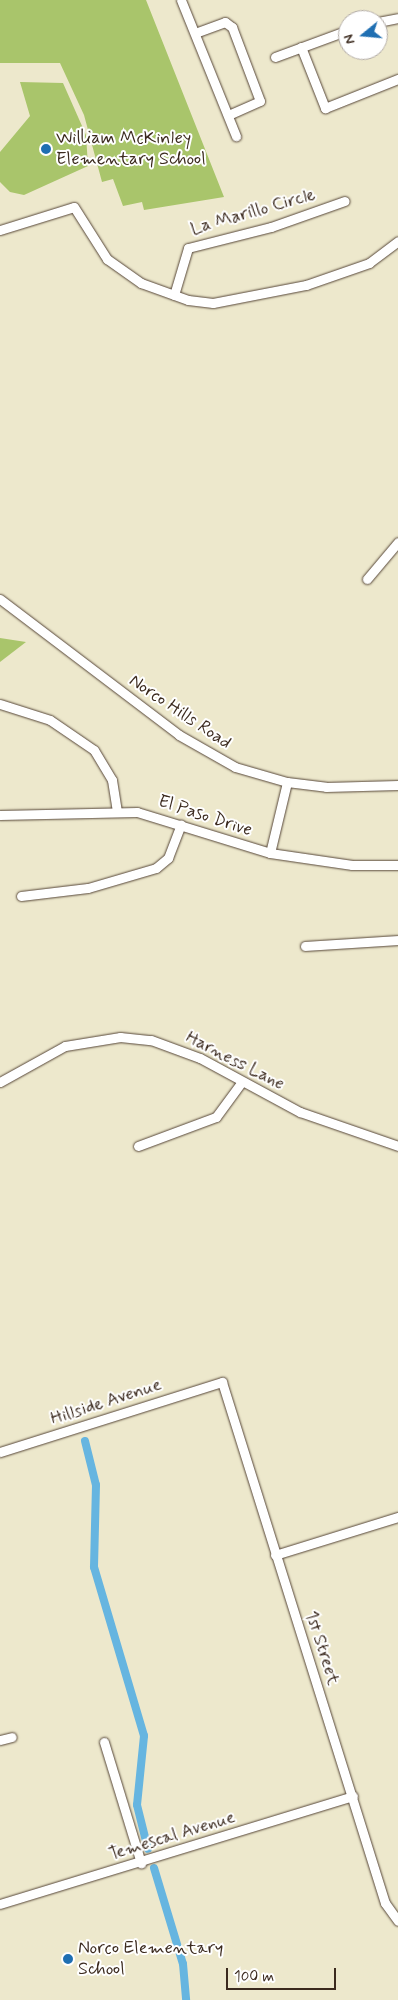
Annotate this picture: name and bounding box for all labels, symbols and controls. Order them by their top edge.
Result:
north arrow [338,10,388,60]
text: N [340,32,360,46]
place label: William McKinley Elementary School [56,128,206,170]
marker: William McKinley Elementary School [40,143,52,155]
street label: La Marillo Circle [189,184,317,240]
street label: Norco Hills Road [125,670,235,754]
street label: El Paso Drive [155,790,255,842]
street label: Harness Lane [181,1026,289,1096]
street label: Hillside Avenue [48,1374,164,1430]
street label: 1st Street [300,1608,344,1688]
street label: Temescal Avenue [106,1806,238,1866]
place label: Norco Elementary School [78,1938,222,1980]
marker: Norco Elementary School [62,1953,74,1965]
scale bar [228,1958,338,1990]
text: 100 m [234,1967,274,1987]

